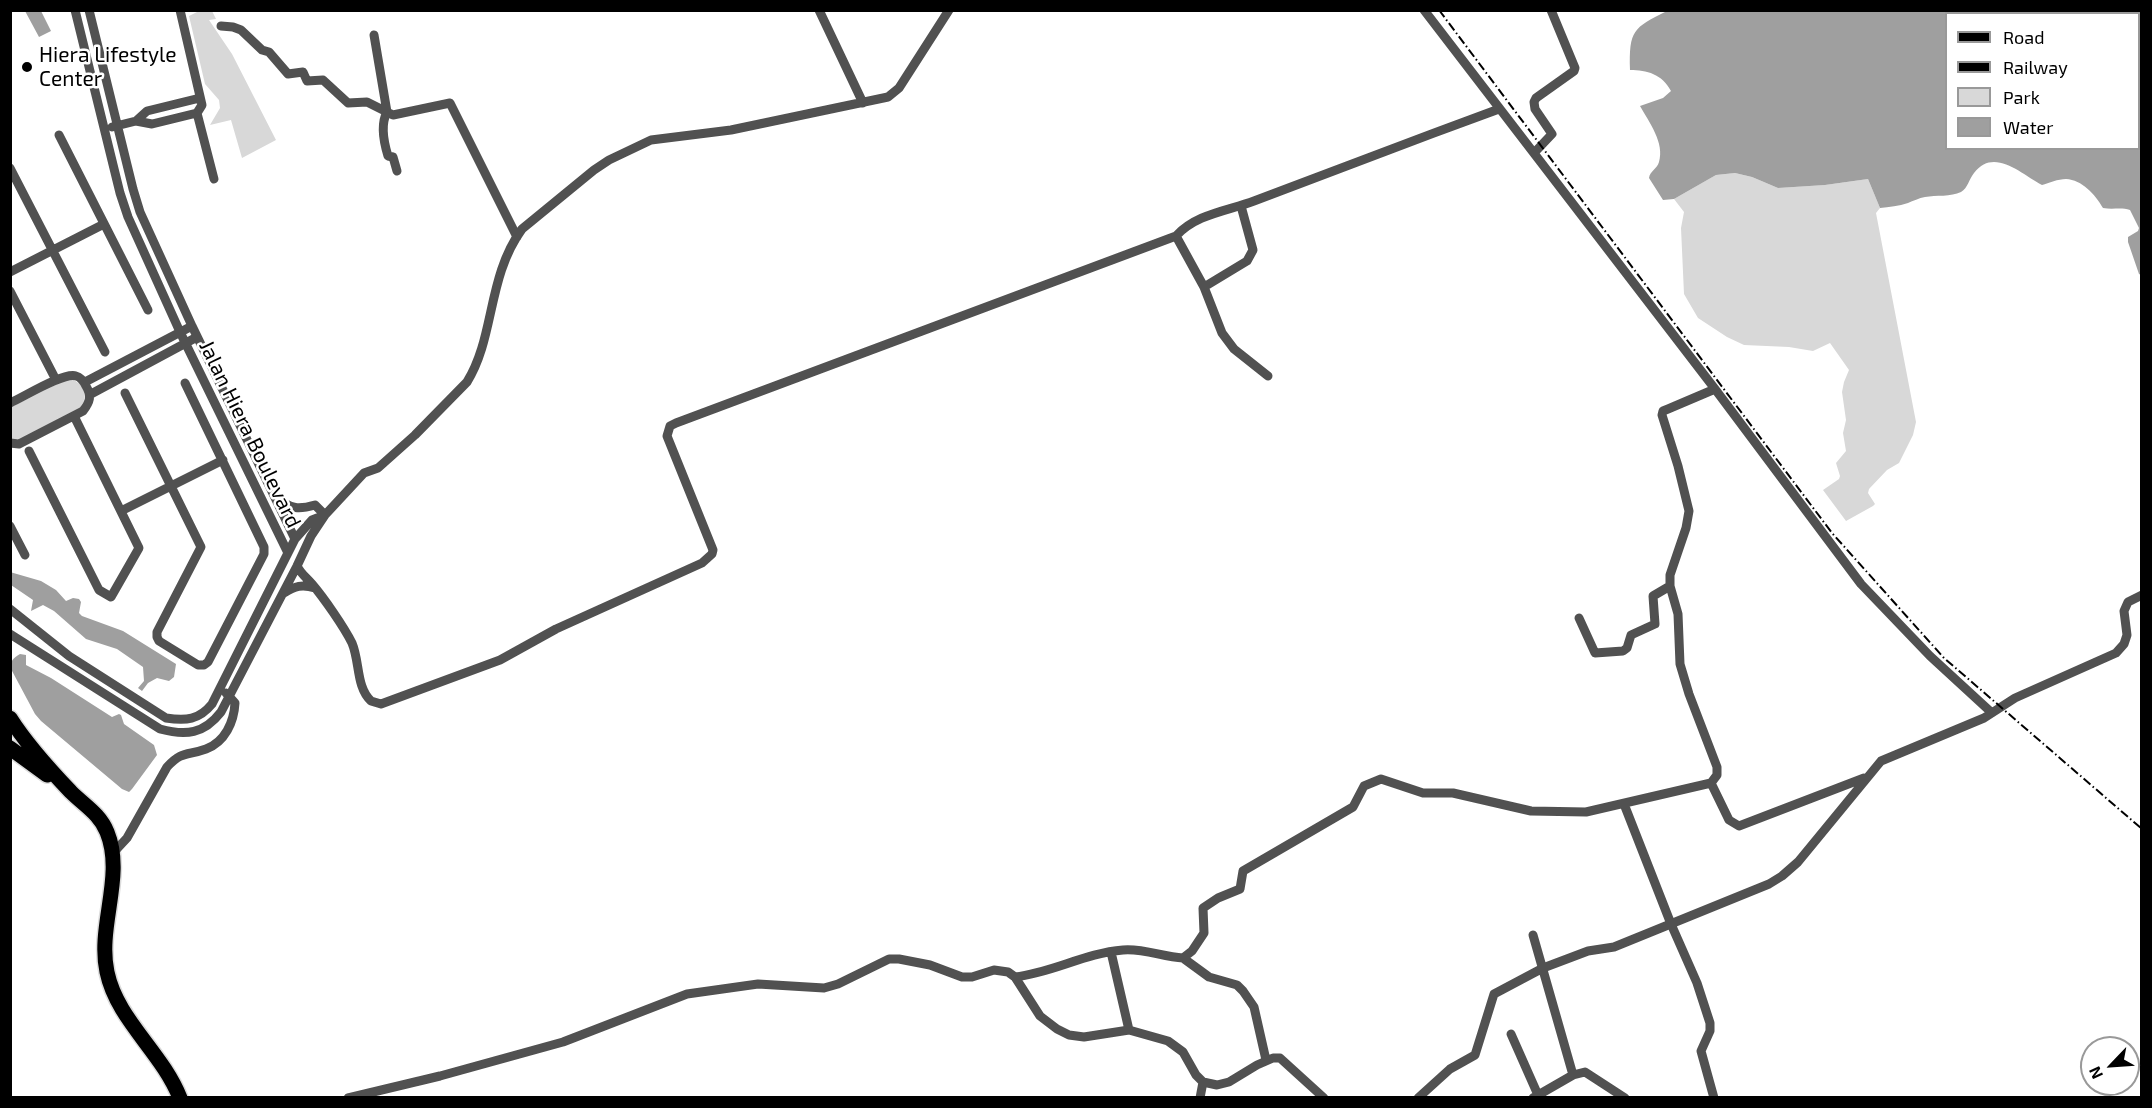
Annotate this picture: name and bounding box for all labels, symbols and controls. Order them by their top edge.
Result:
legend [1945,12,2140,150]
text: Road [2003,26,2044,48]
place label: Hiera Lifestyle Center [39,42,177,92]
text: Railway [2003,56,2068,78]
marker: Hiera Lifestyle Center [20,60,34,74]
text: Park [2003,86,2040,108]
text: Water [2003,116,2053,138]
street label: Jalan Hiera Boulevard [194,336,306,532]
north arrow [2080,1036,2140,1096]
text: N [2084,1064,2106,1082]

